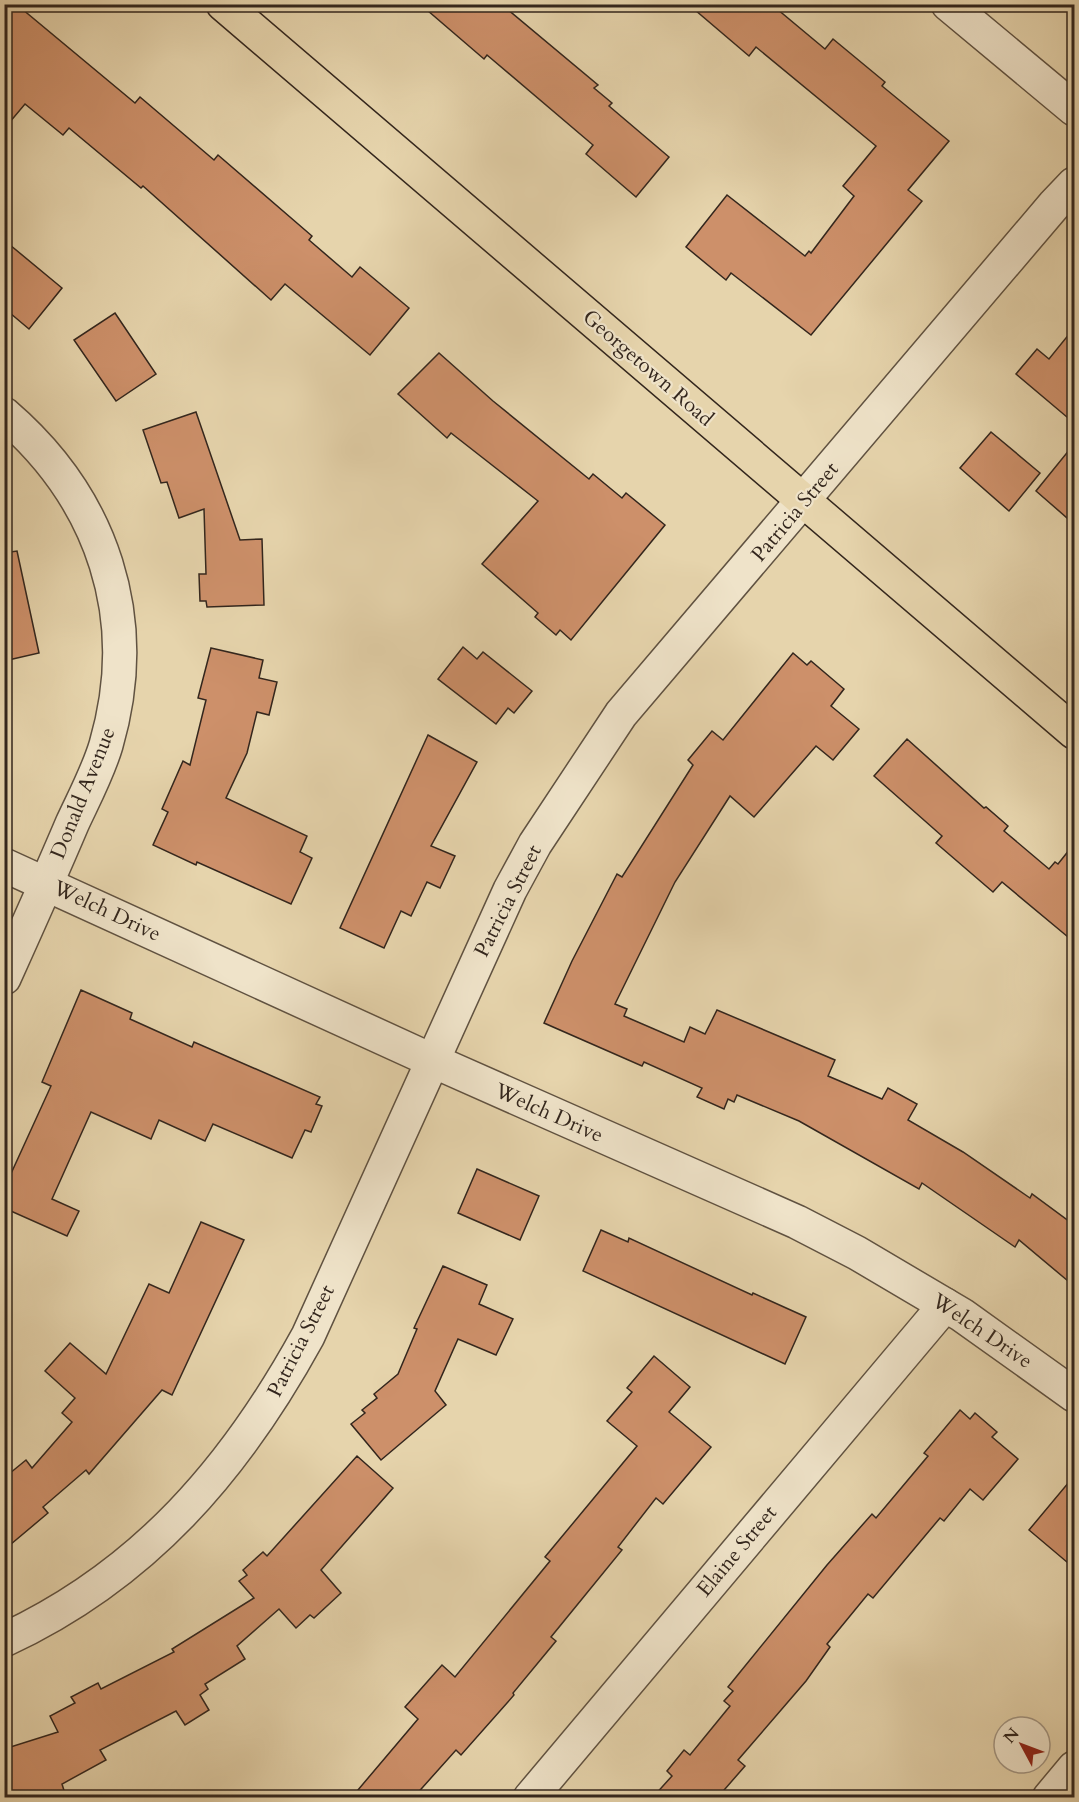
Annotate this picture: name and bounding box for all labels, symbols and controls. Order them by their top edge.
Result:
street label: Georgetown Road [576,303,720,433]
street label: Patricia Street [745,456,846,568]
street label: Donald Avenue [43,723,123,863]
street label: Patricia Street [467,840,549,962]
street label: Welch Drive [48,873,166,949]
street label: Welch Drive [489,1076,608,1150]
street label: Patricia Street [260,1280,342,1402]
street label: Welch Drive [925,1286,1038,1375]
street label: Elaine Street [690,1499,784,1603]
north arrow [992,1715,1052,1775]
text: N [999,1723,1024,1748]

